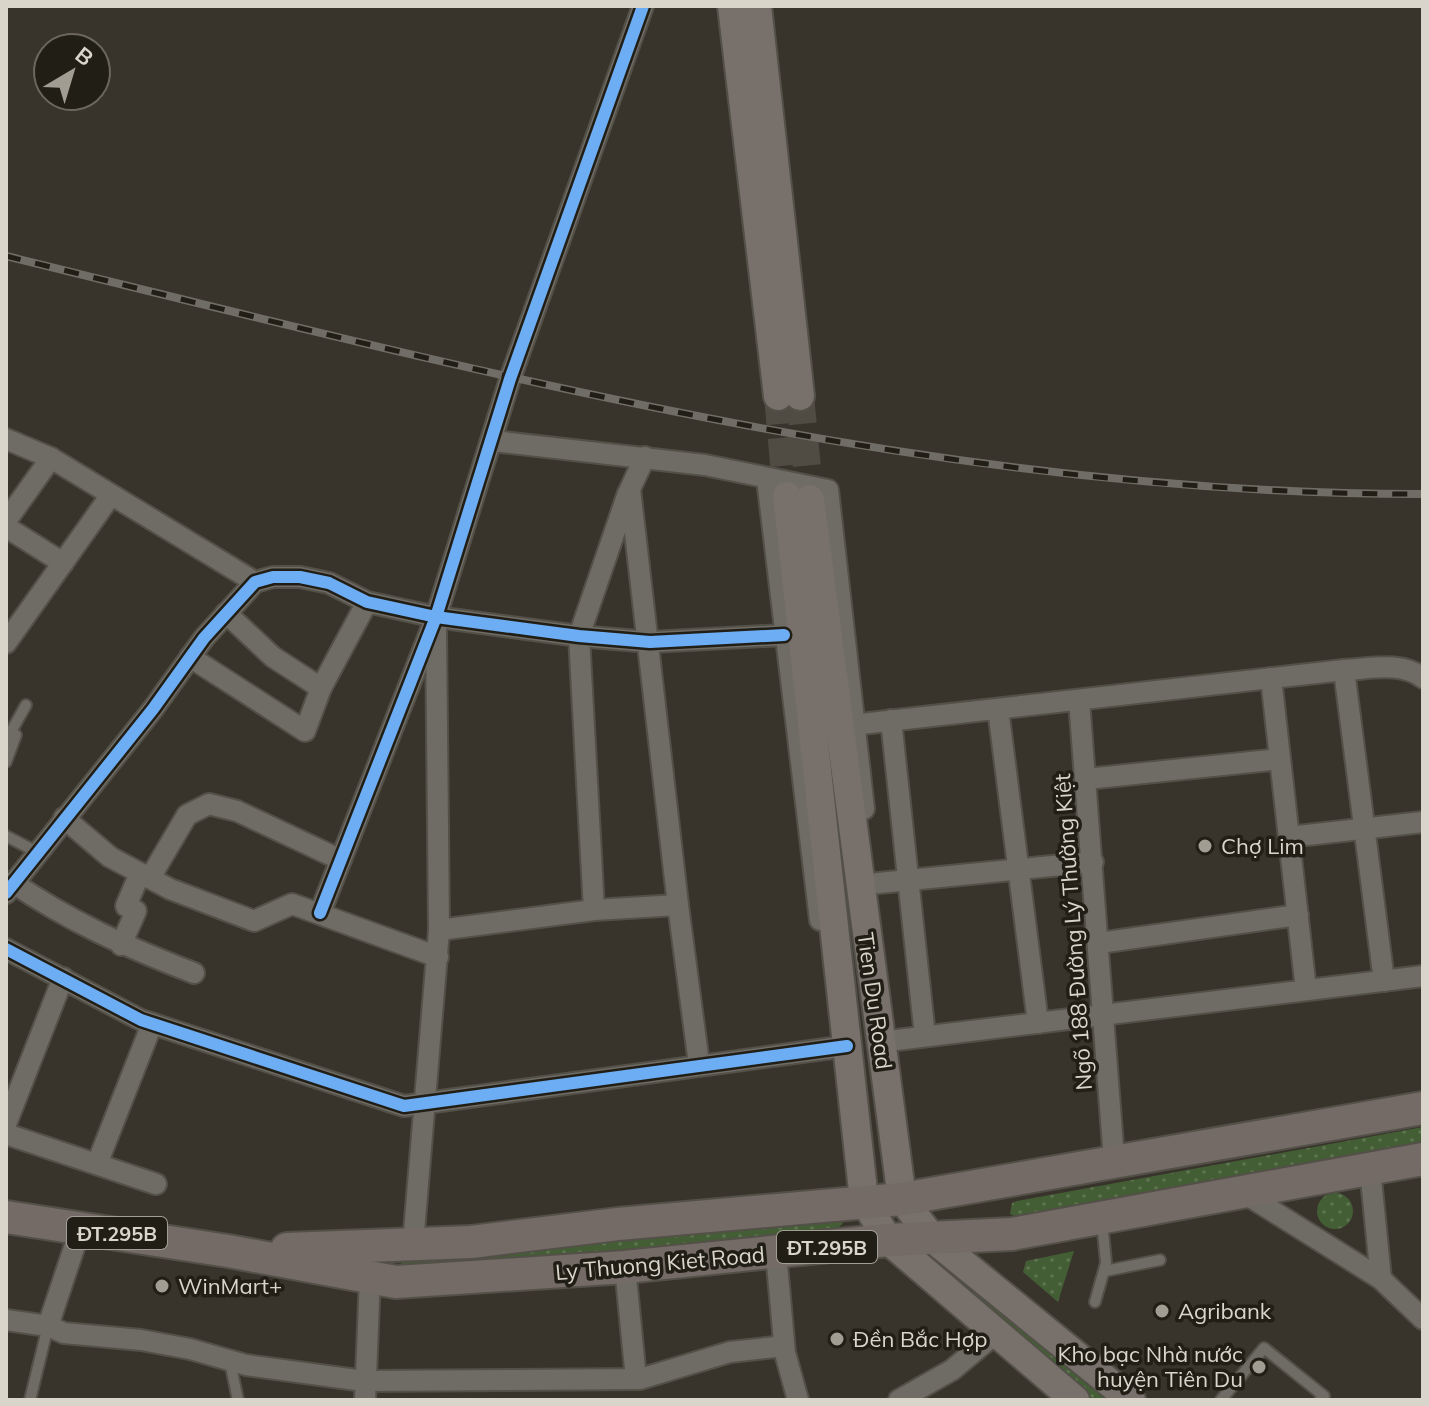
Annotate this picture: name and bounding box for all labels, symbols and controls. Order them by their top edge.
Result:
north arrow [32,32,112,112]
text: B [70,41,99,72]
street label: Ngõ 188 Đường Lý Thường Kiệt [1048,772,1098,1091]
place label: Chợ Lim [1221,832,1304,860]
marker: Chợ Lim [1196,837,1214,855]
street label: Tien Du Road [852,931,898,1071]
road number: ĐT.295B [67,1217,167,1249]
road number: ĐT.295B [777,1231,877,1263]
street label: Ly Thuong Kiet Road [554,1240,766,1286]
place label: WinMart+ [178,1272,282,1300]
marker: WinMart+ [153,1277,171,1295]
place label: Agribank [1178,1297,1272,1325]
marker: Agribank [1153,1302,1171,1320]
place label: Đền Bắc Hợp [853,1325,987,1353]
marker: Đền Bắc Hợp [828,1330,846,1348]
place label: Kho bạc Nhà nước huyện Tiên Du [1058,1340,1243,1393]
marker: Kho bạc Nhà nước huyện Tiên Du [1250,1358,1268,1376]

